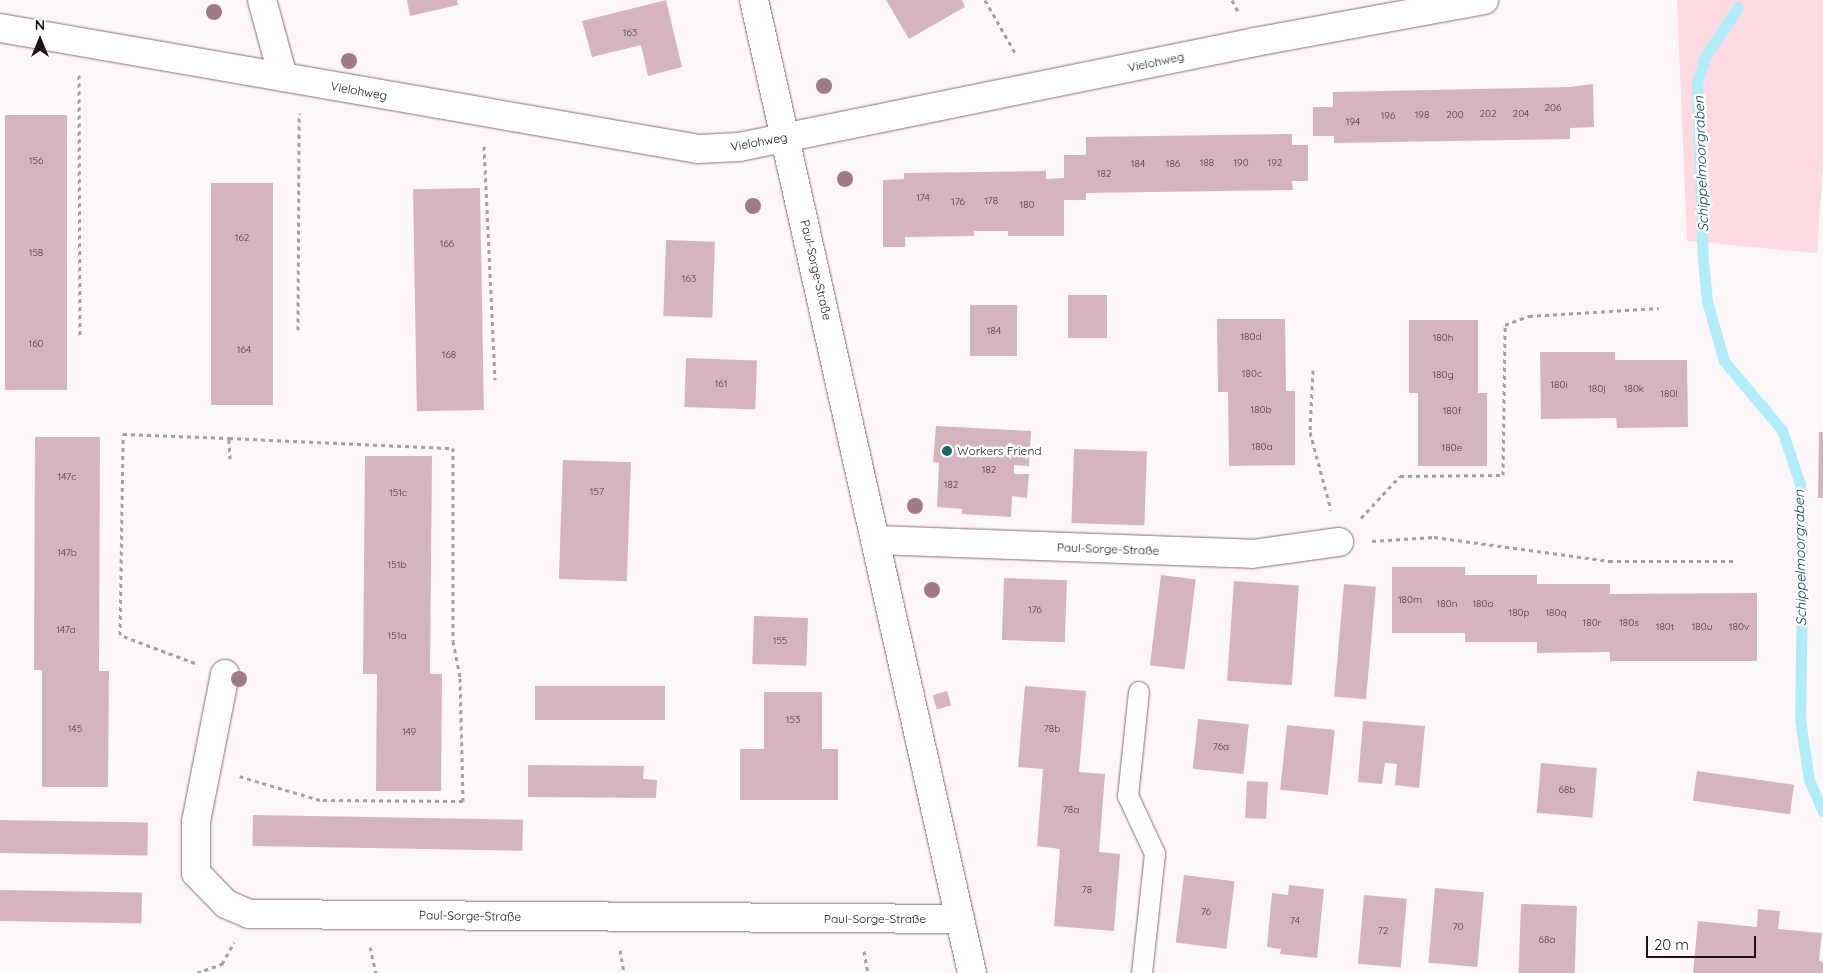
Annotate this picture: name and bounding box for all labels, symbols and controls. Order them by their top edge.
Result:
north arrow [15,15,65,65]
text: N [35,16,45,34]
house number: 163 [623,27,637,39]
street label: Vielohweg [1126,49,1186,75]
street label: Vielohweg [330,79,388,103]
water label: Schippelmoorgraben [1690,96,1712,232]
house number: 206 [1545,102,1561,114]
house number: 202 [1479,108,1497,120]
house number: 204 [1513,108,1529,120]
house number: 198 [1415,109,1429,121]
house number: 200 [1446,109,1464,121]
house number: 196 [1381,110,1395,122]
house number: 194 [1346,116,1360,128]
street label: Vielohweg [730,130,788,154]
house number: 156 [29,155,43,167]
house number: 188 [1200,157,1214,169]
house number: 190 [1233,157,1249,169]
house number: 192 [1268,157,1282,169]
house number: 184 [1131,158,1145,170]
house number: 186 [1166,158,1180,170]
house number: 182 [1097,168,1111,180]
house number: 174 [916,192,930,204]
house number: 178 [984,195,998,207]
house number: 176 [951,196,965,208]
house number: 180 [1019,199,1035,211]
street label: Paul-Sorge-Straße [797,219,835,321]
house number: 162 [235,232,249,244]
house number: 166 [440,238,454,250]
house number: 158 [29,247,43,259]
house number: 163 [682,273,696,285]
house number: 184 [987,325,1001,337]
house number: 180d [1240,331,1262,343]
house number: 180h [1433,332,1453,344]
house number: 160 [28,338,44,350]
house number: 164 [237,344,251,356]
house number: 168 [442,349,456,361]
house number: 180c [1242,368,1262,380]
house number: 180g [1432,369,1454,381]
house number: 161 [715,378,727,390]
house number: 180i [1550,379,1568,391]
house number: 180j [1588,383,1606,395]
house number: 180k [1624,383,1644,395]
house number: 180l [1660,388,1678,400]
house number: 180b [1250,404,1272,416]
house number: 180f [1443,405,1461,417]
house number: 180a [1251,441,1273,453]
house number: 180e [1442,442,1462,454]
place label: Workers Friend [957,444,1042,458]
marker: Workers Friend [941,445,953,457]
house number: 182 [982,464,996,476]
house number: 147c [58,471,76,483]
house number: 182 [944,479,958,491]
house number: 157 [590,486,604,498]
house number: 151c [389,487,407,499]
water label: Schippelmoorgraben [1790,490,1810,626]
street label: Paul-Sorge-Straße [1057,540,1159,558]
house number: 147b [57,547,77,559]
house number: 151b [388,559,406,571]
house number: 180m [1398,594,1422,606]
house number: 180n [1437,598,1457,610]
house number: 180o [1472,598,1494,610]
house number: 176 [1028,604,1042,616]
house number: 180p [1508,607,1530,619]
house number: 180q [1545,607,1567,619]
house number: 180r [1583,617,1601,629]
house number: 180s [1619,617,1639,629]
house number: 180t [1656,621,1674,633]
house number: 180u [1692,621,1712,633]
house number: 180v [1729,621,1749,633]
house number: 147a [56,624,76,636]
house number: 151a [388,630,406,642]
house number: 155 [773,635,787,647]
house number: 153 [786,714,800,726]
house number: 145 [68,723,82,735]
house number: 78b [1044,723,1060,735]
house number: 149 [402,726,416,738]
house number: 76a [1213,741,1229,753]
house number: 68b [1559,784,1575,796]
house number: 78a [1063,804,1079,816]
house number: 78 [1082,884,1092,896]
house number: 76 [1201,906,1211,918]
street label: Paul-Sorge-Straße [419,908,521,924]
street label: Paul-Sorge-Straße [824,912,926,926]
house number: 74 [1290,915,1300,927]
house number: 70 [1452,921,1464,933]
house number: 72 [1378,925,1388,937]
scale bar [1648,926,1758,958]
house number: 68a [1539,934,1555,946]
text: 20 m [1654,935,1689,954]

